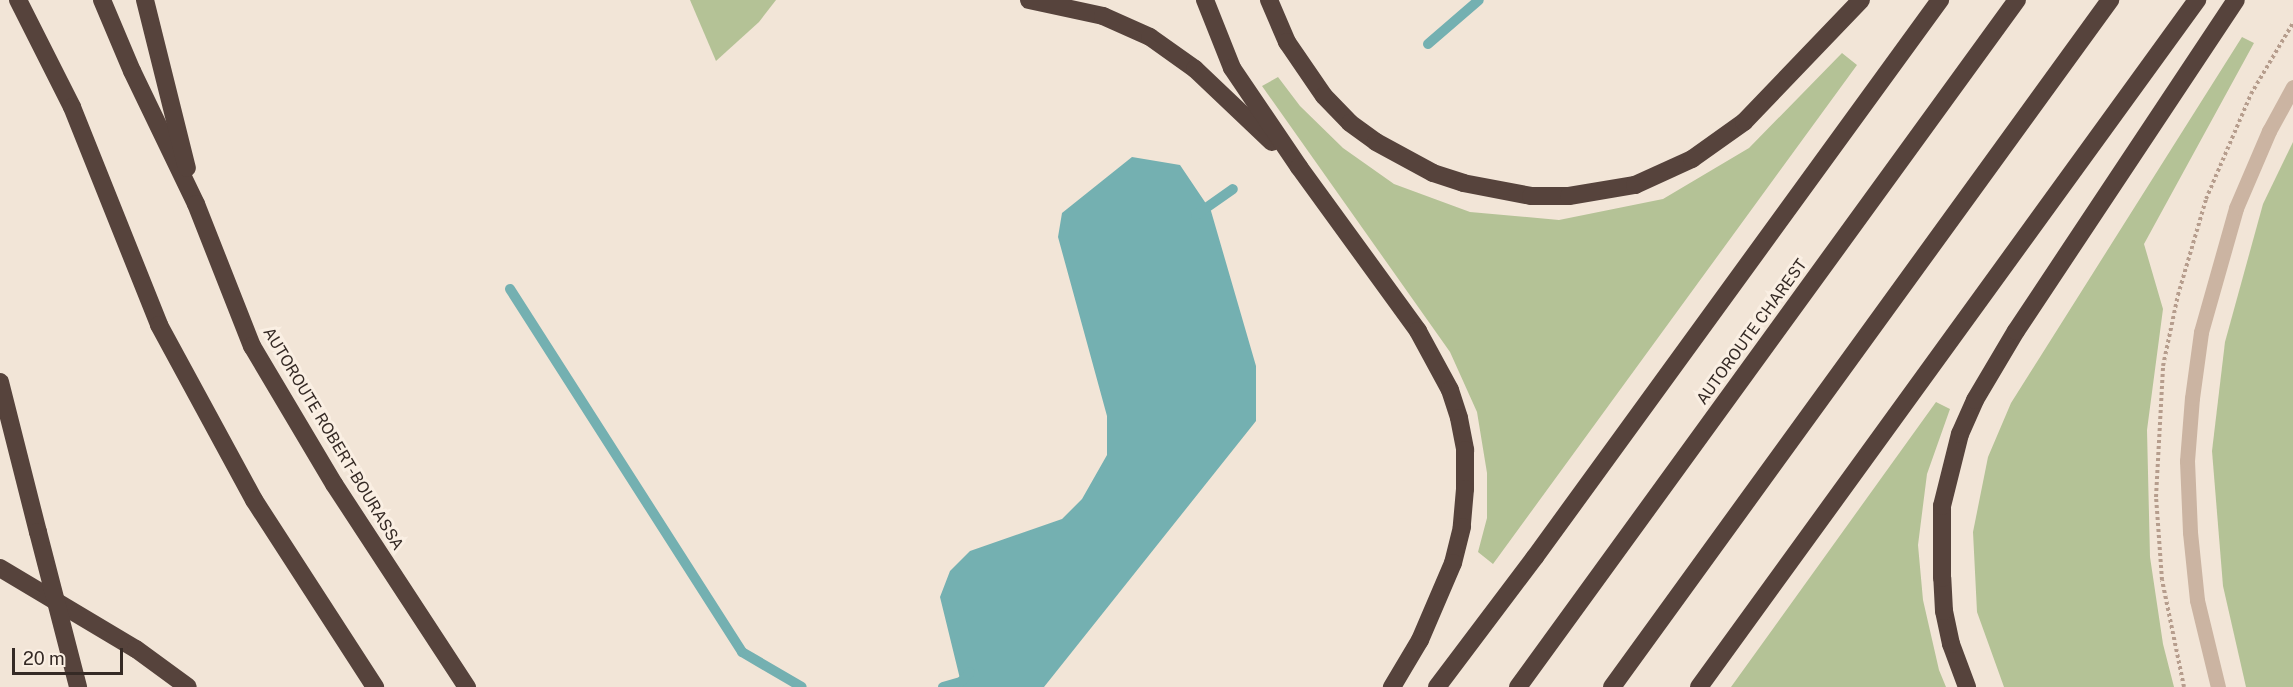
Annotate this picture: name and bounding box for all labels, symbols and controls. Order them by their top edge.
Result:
street label: AUTOROUTE CHAREST [1693,255,1811,409]
street label: AUTOROUTE ROBERT-BOURASSA [259,324,407,554]
scale bar [15,636,126,674]
text: 20 m [23,648,65,669]

